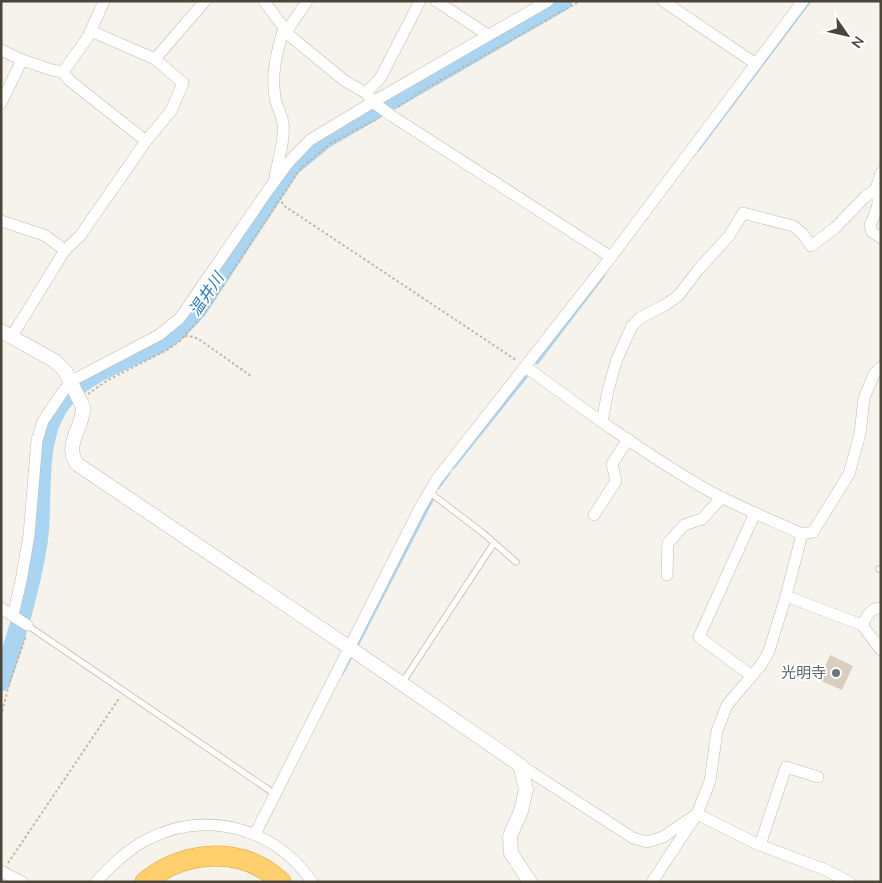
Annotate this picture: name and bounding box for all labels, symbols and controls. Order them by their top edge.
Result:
north arrow [822,10,872,60]
text: N [847,33,868,52]
water label: 温井川 [184,267,229,319]
place label: 光明寺 [781,663,826,682]
marker: 光明寺 [830,667,842,679]

